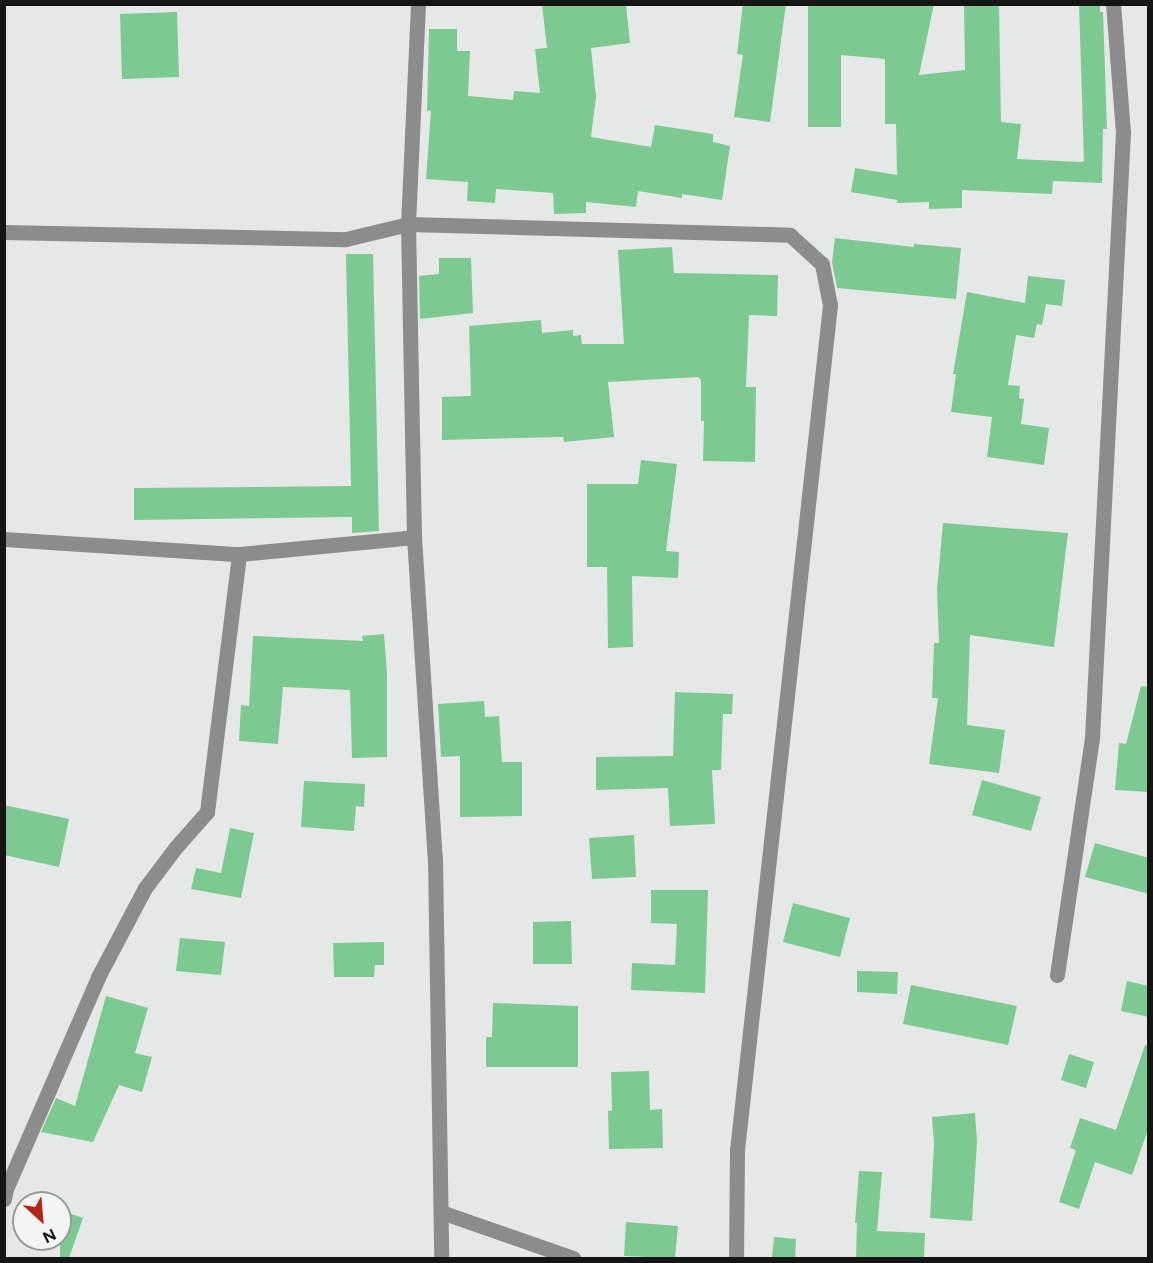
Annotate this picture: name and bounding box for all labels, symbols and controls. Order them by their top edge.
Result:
north arrow [12,1191,72,1251]
text: N [40,1225,59,1247]

